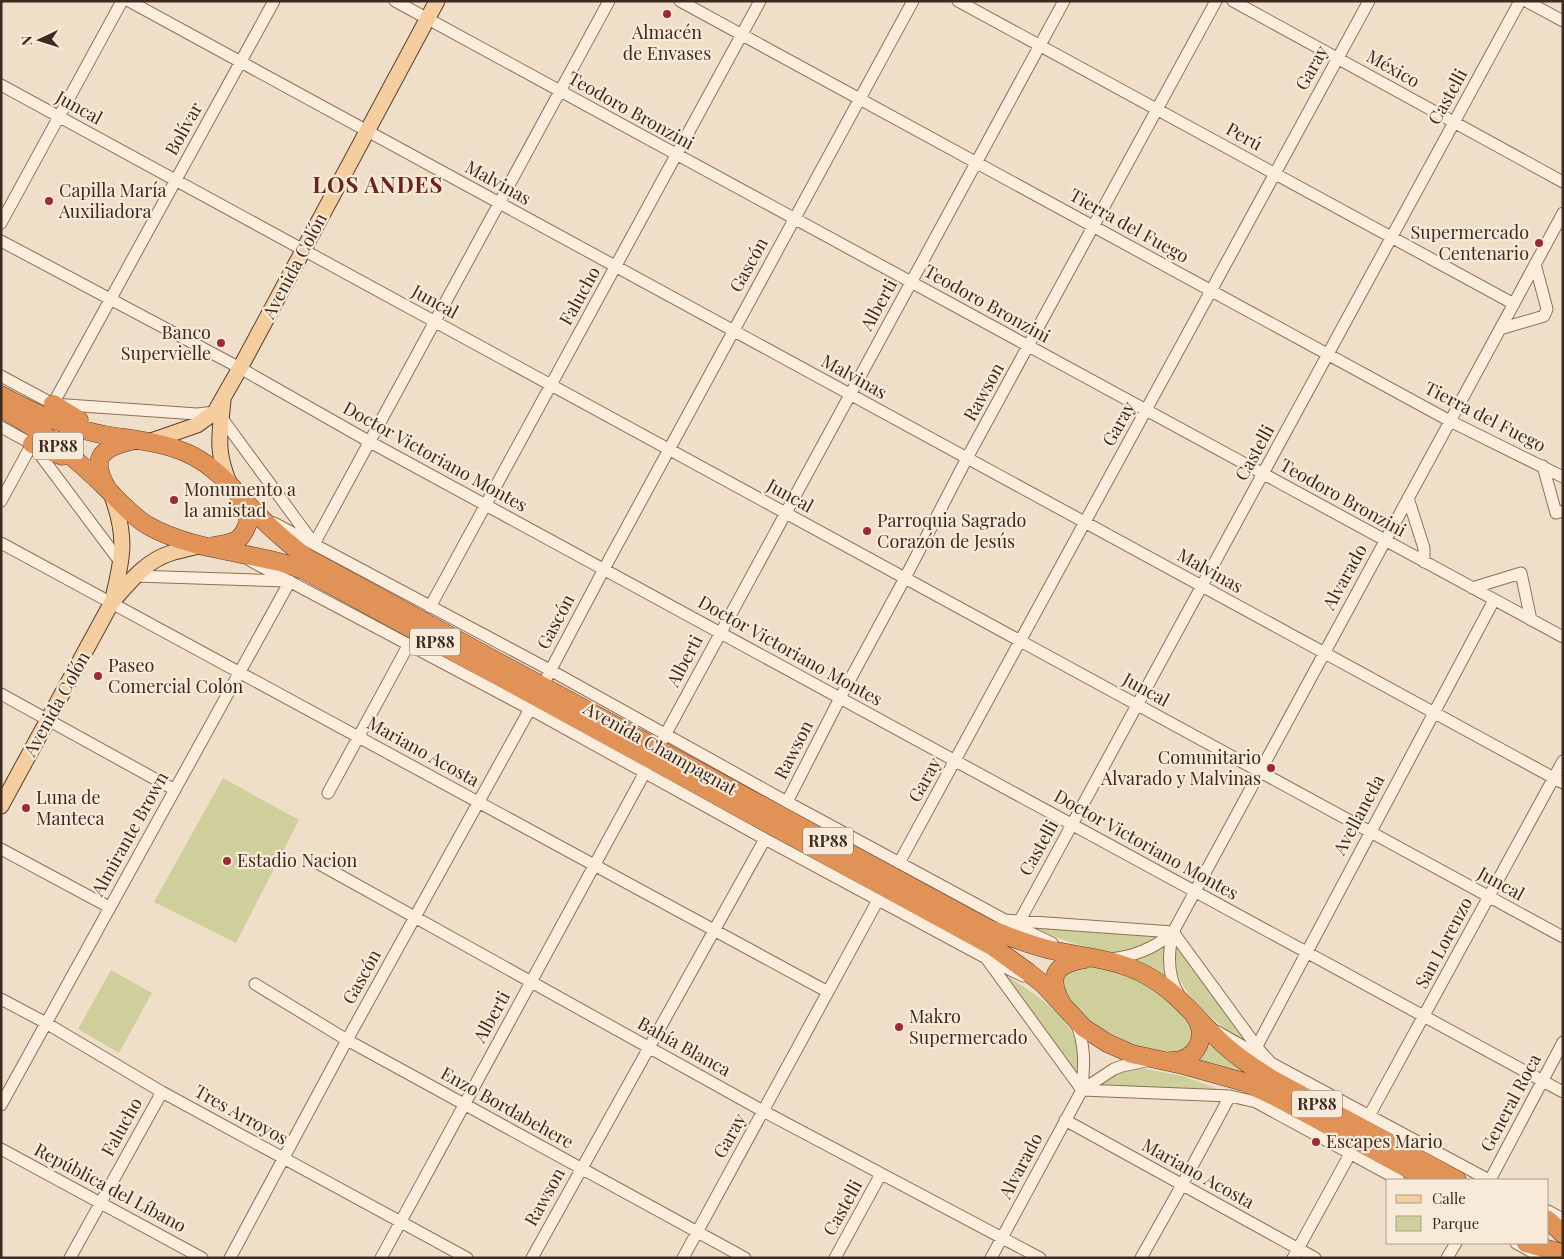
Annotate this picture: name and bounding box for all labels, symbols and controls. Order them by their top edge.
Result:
marker: Almacén de Envases [661,8,673,20]
north arrow [15,15,65,65]
place label: Almacén de Envases [623,20,711,65]
text: N [17,35,36,47]
street label: Garay [1289,41,1333,94]
street label: México [1363,44,1425,93]
street label: Castelli [1422,64,1472,129]
street label: Teodoro Bronzini [564,65,699,155]
street label: Juncal [51,84,107,130]
street label: Bolívar [159,98,207,159]
street label: Perú [1222,116,1267,156]
street label: Malvinas [461,154,536,210]
district label: LOS ANDES [313,169,443,199]
place label: Capilla María Auxiliadora [58,178,166,223]
street label: Tierra del Fuego [1065,182,1194,268]
marker: Capilla María Auxiliadora [43,195,55,207]
street label: Avenida Colón [256,208,332,323]
place label: Supermercado Centenario [1410,220,1529,265]
street label: Gascón [723,233,773,296]
marker: Supermercado Centenario [1533,237,1545,249]
street label: Teodoro Bronzini [920,258,1055,348]
street label: Falucho [553,262,605,329]
street label: Alberti [854,274,902,335]
street label: Juncal [407,278,463,324]
place label: Banco Supervielle [121,320,211,365]
marker: Banco Supervielle [215,337,227,349]
street label: Malvinas [817,348,892,404]
street label: Rawson [957,358,1009,425]
street label: Tierra del Fuego [1421,375,1550,457]
street label: Doctor Victoriano Montes [339,395,532,517]
street label: Garay [1096,397,1140,450]
street label: Castelli [1229,420,1279,485]
road number: RP88 [33,432,83,460]
street label: Teodoro Bronzini [1276,452,1411,542]
street label: Juncal [762,472,818,518]
place label: Monumento a la amistad [184,477,296,522]
marker: Monumento a la amistad [168,494,180,506]
place label: Parroquia Sagrado Corazón de Jesús [877,508,1027,553]
marker: Parroquia Sagrado Corazón de Jesús [861,525,873,537]
street label: Alvarado [1316,539,1372,614]
street label: Malvinas [1173,542,1248,598]
street label: Doctor Victoriano Montes [694,589,887,711]
street label: Gascón [531,590,580,653]
road number: RP88 [410,628,460,656]
street label: Alberti [660,630,708,692]
street label: Avenida Colón [17,647,95,761]
place label: Paseo Comercial Colon [108,653,244,698]
street label: Juncal [1118,666,1174,712]
marker: Paseo Comercial Colon [92,670,104,682]
street label: Avenida Champagnat [579,696,742,801]
street label: Mariano Acosta [363,710,484,792]
street label: Rawson [768,716,818,783]
place label: Comunitario Alvarado y Malvinas [1100,745,1261,790]
street label: Garay [902,753,946,806]
marker: Comunitario Alvarado y Malvinas [1265,762,1277,774]
street label: Almirante Brown [85,767,173,901]
street label: Avellaneda [1326,770,1389,860]
street label: Doctor Victoriano Montes [1050,783,1243,905]
place label: Luna de Manteca [36,785,105,830]
marker: Luna de Manteca [20,802,32,814]
street label: Castelli [1013,815,1063,880]
road number: RP88 [803,828,853,854]
place label: Estadio Nacion [237,848,358,872]
marker: Estadio Nacion [221,855,233,867]
street label: Juncal [1473,860,1529,906]
street label: San Lorenzo [1409,892,1477,992]
street label: Gascón [336,945,386,1008]
street label: Alberti [467,986,515,1047]
place label: Makro Supermercado [909,1004,1028,1049]
street label: Bahía Blanca [634,1011,735,1082]
marker: Makro Supermercado [893,1021,905,1033]
street label: General Roca [1474,1049,1546,1156]
street label: Enzo Bordabehere [437,1061,578,1154]
street label: Tres Arroyos [190,1079,293,1150]
road number: RP88 [1292,1090,1342,1118]
street label: Falucho [95,1093,147,1160]
street label: Garay [707,1109,751,1162]
street label: Alvarado [992,1128,1048,1204]
place label: Escapes Mario [1326,1129,1443,1153]
street label: Mariano Acosta [1138,1132,1259,1214]
marker: Escapes Mario [1310,1136,1322,1148]
street label: República del Líbano [30,1137,191,1237]
street label: Rawson [518,1163,570,1230]
street label: Castelli [817,1175,867,1240]
legend [1386,1179,1549,1244]
text: Calle [1432,1188,1466,1208]
text: Parque [1432,1213,1479,1233]

